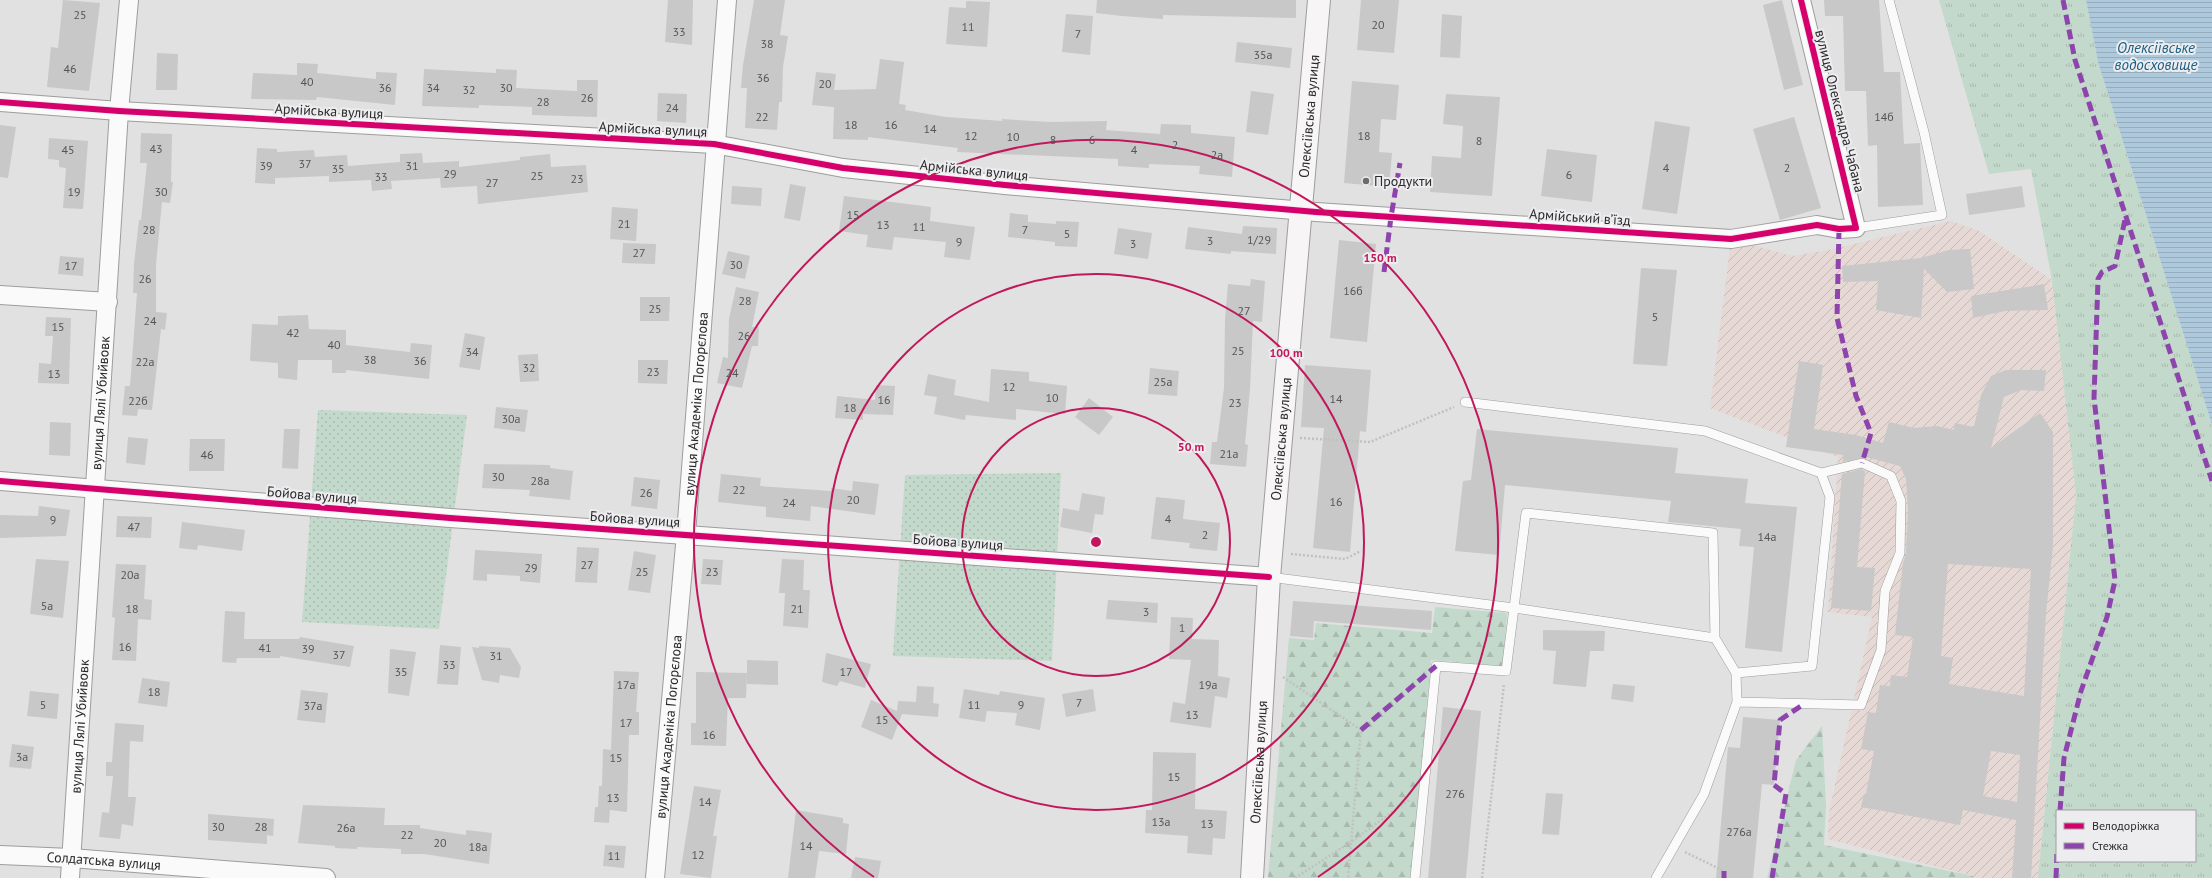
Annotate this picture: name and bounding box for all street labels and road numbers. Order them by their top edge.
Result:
street label: вулиця Олександра Чабана [1811,28,1869,194]
street label: Олексіївська вулиця [1295,54,1323,178]
street label: Армійська вулиця [274,99,384,123]
street label: Армійська вулиця [598,117,708,141]
street label: Армійська вулиця [919,155,1029,185]
street label: Армійський в’їзд [1529,204,1632,230]
street label: вулиця Академіка Погорєлова [680,311,712,496]
street label: вулиця Лялі Убийвовк [87,335,114,471]
street label: Олексіївська вулиця [1267,377,1295,501]
street label: Бойова вулиця [266,482,358,508]
street label: Бойова вулиця [589,507,681,531]
street label: Бойова вулиця [912,530,1004,554]
street label: вулиця Академіка Погорєлова [651,634,686,819]
street label: вулиця Лялі Убийвовк [66,658,93,794]
street label: Олексіївська вулиця [1246,700,1271,824]
street label: Солдатська вулиця [46,848,162,874]

